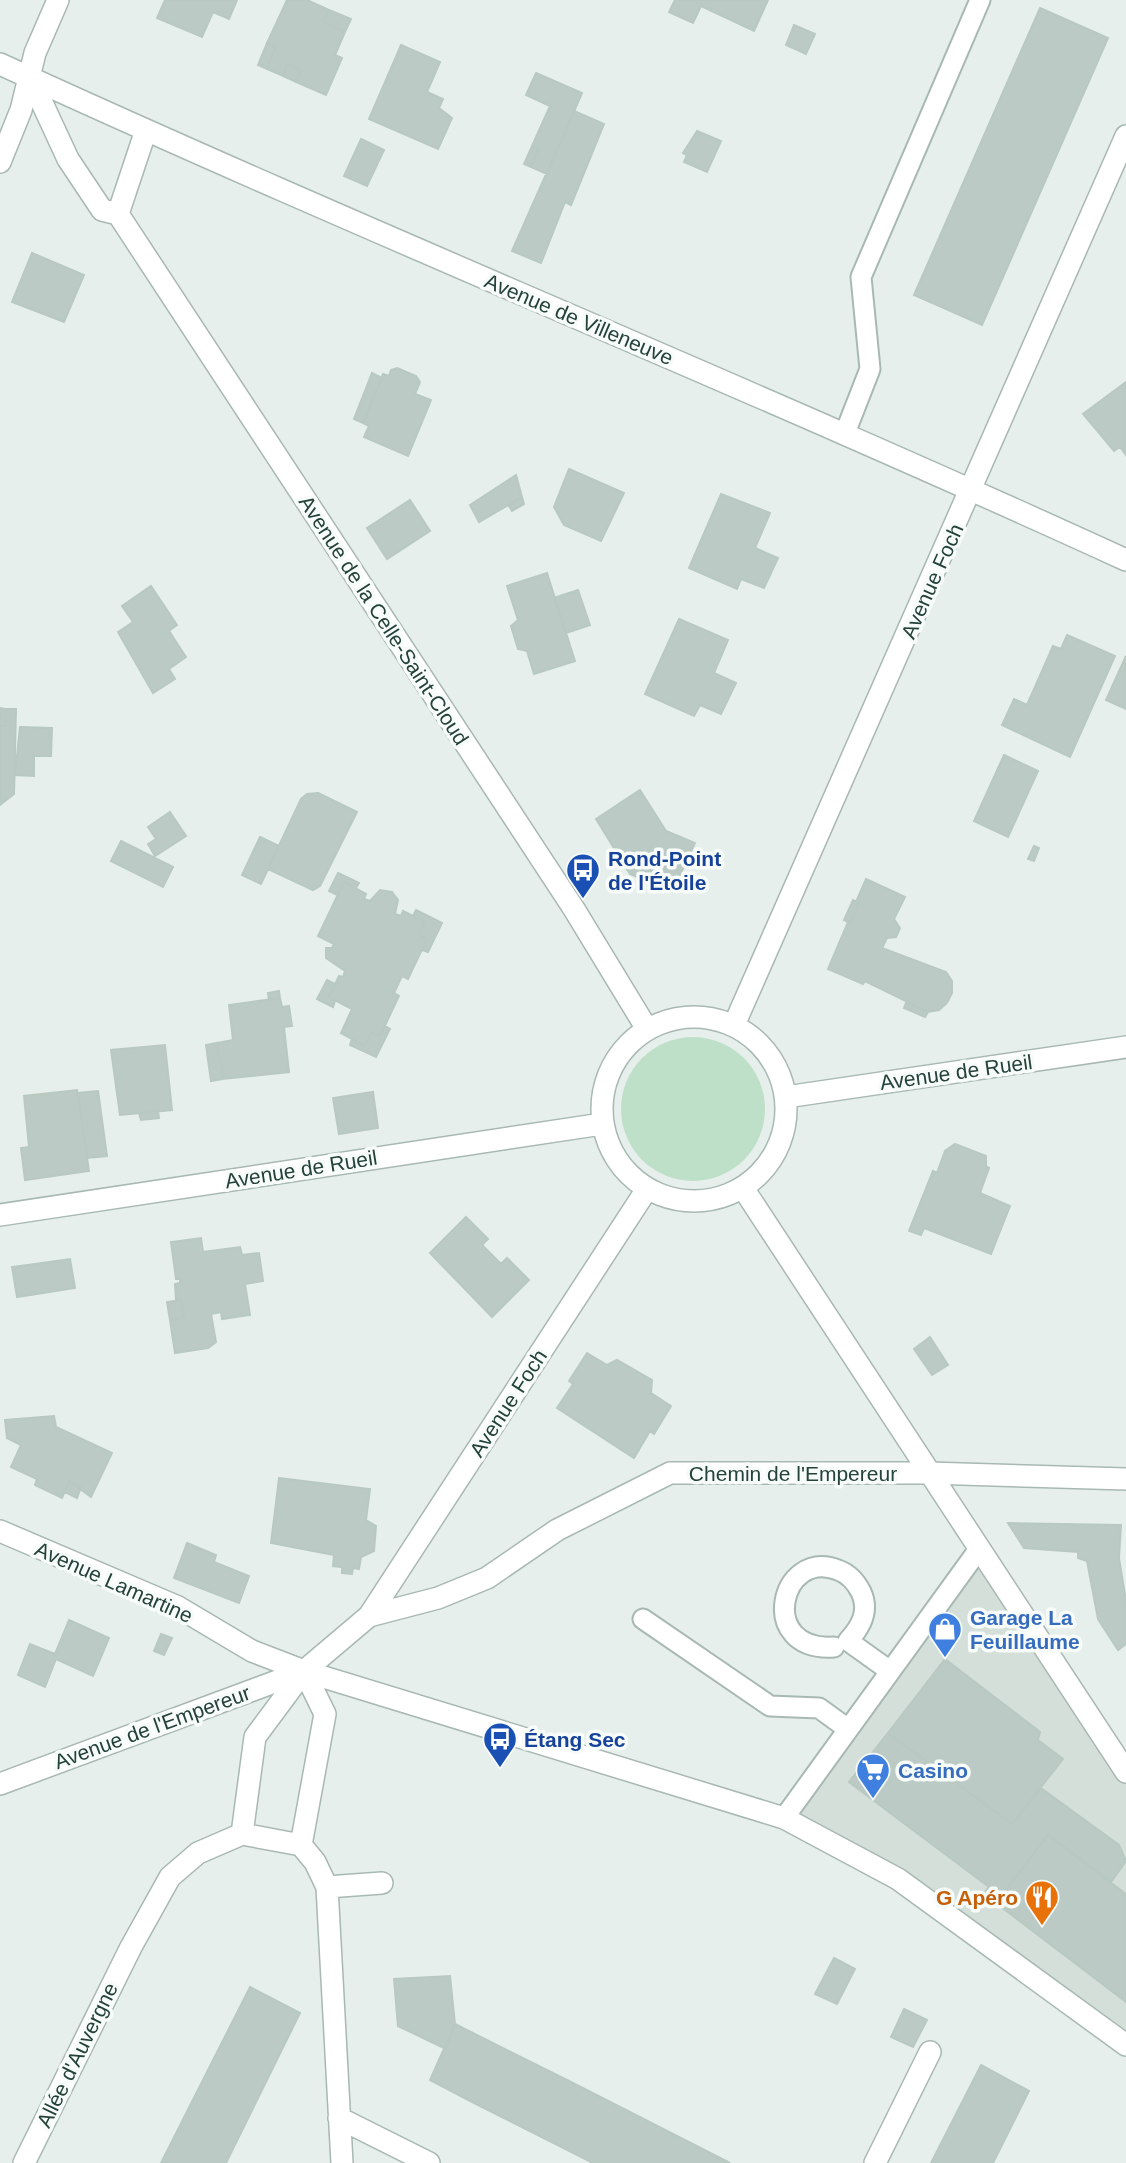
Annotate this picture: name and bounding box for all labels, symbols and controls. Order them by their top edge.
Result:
street label: Avenue de Villeneuve [481,269,677,369]
street label: Avenue de la Celle-Saint-Cloud [295,491,473,749]
street label: Avenue Foch [896,520,968,642]
place label: Rond-Point de l'Étoile [608,847,721,894]
bus stop icon: Rond-Point de l'Étoile [564,851,602,900]
street label: Avenue de Rueil [878,1050,1034,1094]
street label: Avenue de Rueil [223,1146,379,1192]
street label: Avenue Foch [465,1345,551,1461]
street label: Chemin de l'Empereur [689,1462,897,1485]
street label: Avenue Lamartine [32,1537,196,1627]
place label: Garage La Feuillaume [970,1606,1080,1653]
shop icon: Garage La Feuillaume [926,1610,964,1659]
street label: Avenue de l'Empereur [51,1681,253,1773]
bus stop icon: Étang Sec [481,1720,519,1769]
place label: Étang Sec [524,1728,626,1751]
supermarket icon: Casino [854,1751,892,1800]
place label: Casino [898,1759,968,1782]
restaurant icon: G Apéro [1023,1878,1061,1927]
place label: G Apéro [936,1886,1018,1909]
street label: Allée d'Auvergne [32,1979,122,2131]

